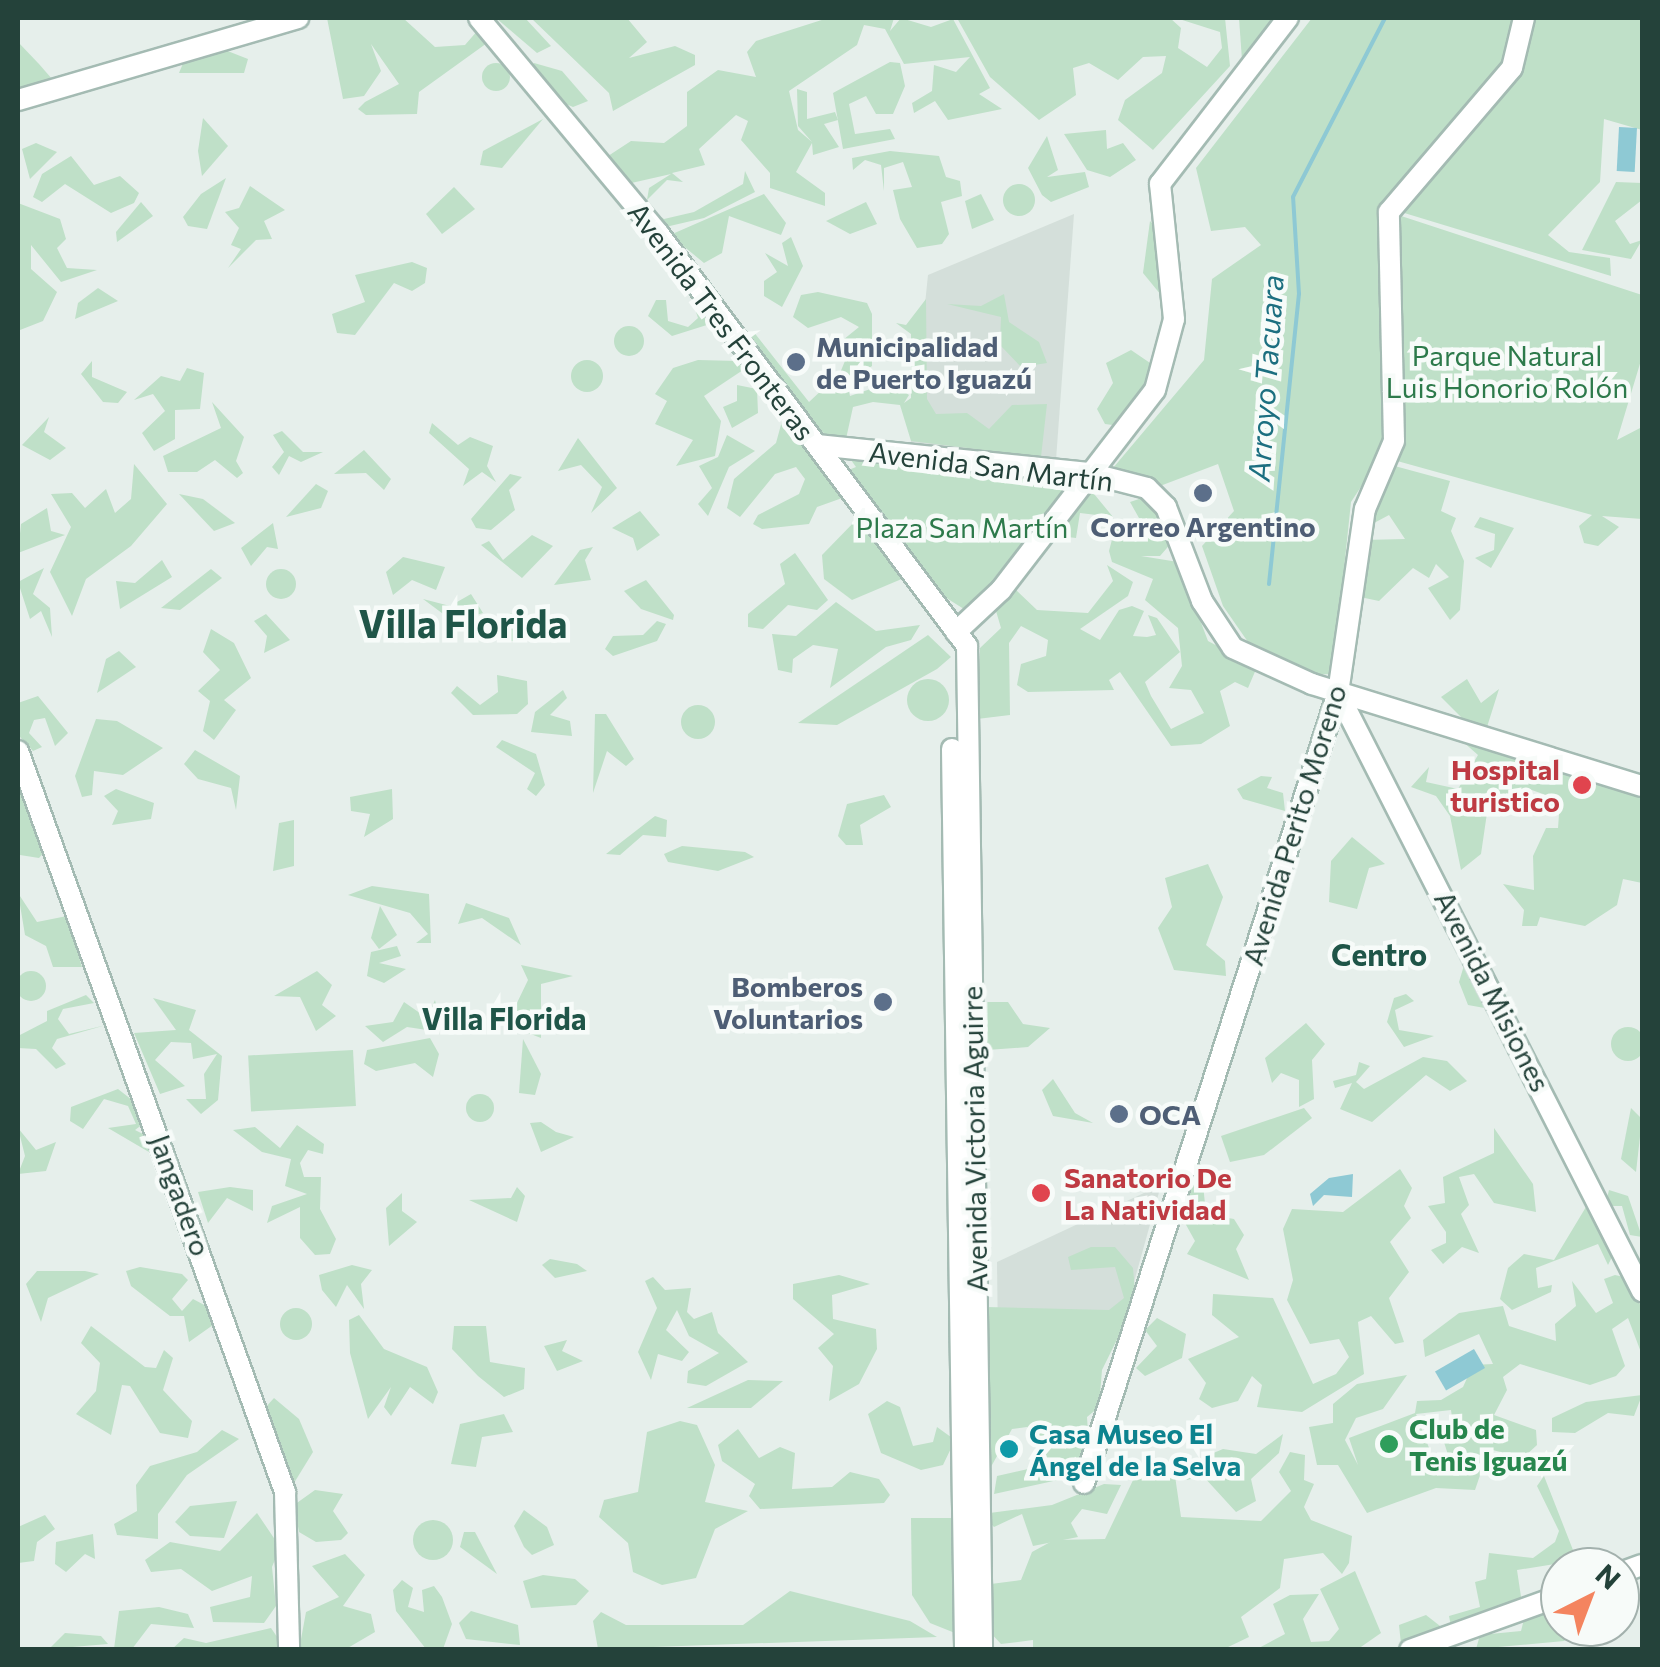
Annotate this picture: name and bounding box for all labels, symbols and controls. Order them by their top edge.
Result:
street label: Avenida Tres Fronteras [622,196,822,446]
water label: Arroyo Tacuara [1240,274,1290,482]
place label: Municipalidad de Puerto Iguazú [816,329,1032,395]
park label: Parque Natural Luis Honorio Rolón [1386,338,1628,404]
marker: Municipalidad de Puerto Iguazú [785,351,807,373]
street label: Avenida San Martín [867,434,1115,498]
marker: Correo Argentino [1192,482,1214,504]
place label: Correo Argentino [1090,509,1316,543]
park label: Plaza San Martín [856,510,1068,544]
district label: Villa Florida [358,600,568,646]
street label: Avenida Perito Moreno [1235,681,1353,969]
place label: Hospital turistico [1450,752,1560,818]
marker: Hospital turistico [1569,772,1595,798]
street label: Avenida Misiones [1428,885,1558,1097]
district label: Centro [1331,936,1427,972]
place label: Bomberos Voluntarios [713,969,863,1035]
street label: Avenida Victoria Aguirre [955,986,993,1292]
marker: Bomberos Voluntarios [872,991,894,1013]
district label: Villa Florida [421,1000,587,1036]
place label: OCA [1139,1097,1201,1131]
marker: OCA [1108,1103,1130,1125]
street label: Jangadero [144,1130,218,1260]
place label: Sanatorio De La Natividad [1064,1160,1232,1226]
marker: Sanatorio De La Natividad [1028,1180,1054,1206]
place label: Club de Tenis Iguazú [1409,1411,1567,1477]
place label: Casa Museo El Ángel de la Selva [1029,1416,1241,1482]
marker: Club de Tenis Iguazú [1378,1433,1400,1455]
marker: Casa Museo El Ángel de la Selva [998,1438,1020,1460]
north arrow [1540,1547,1640,1647]
text: N [1590,1557,1628,1596]

